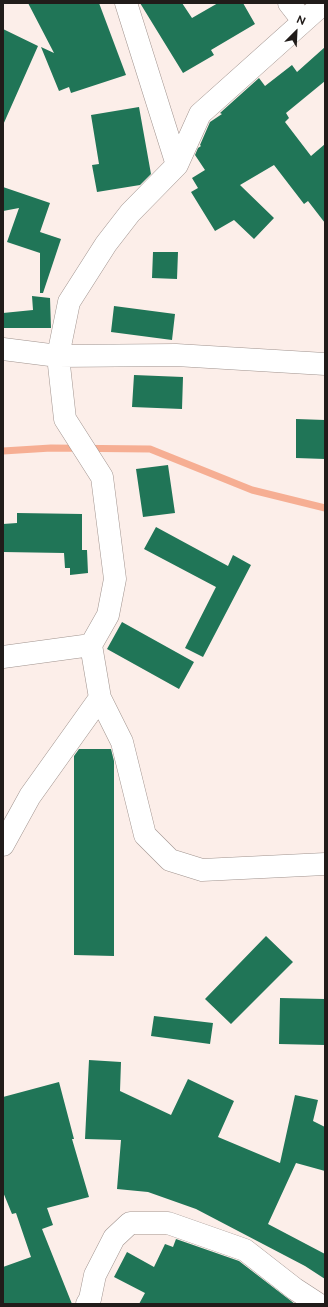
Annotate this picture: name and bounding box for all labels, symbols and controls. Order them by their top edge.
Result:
north arrow [276,12,316,52]
text: N [295,13,308,28]

